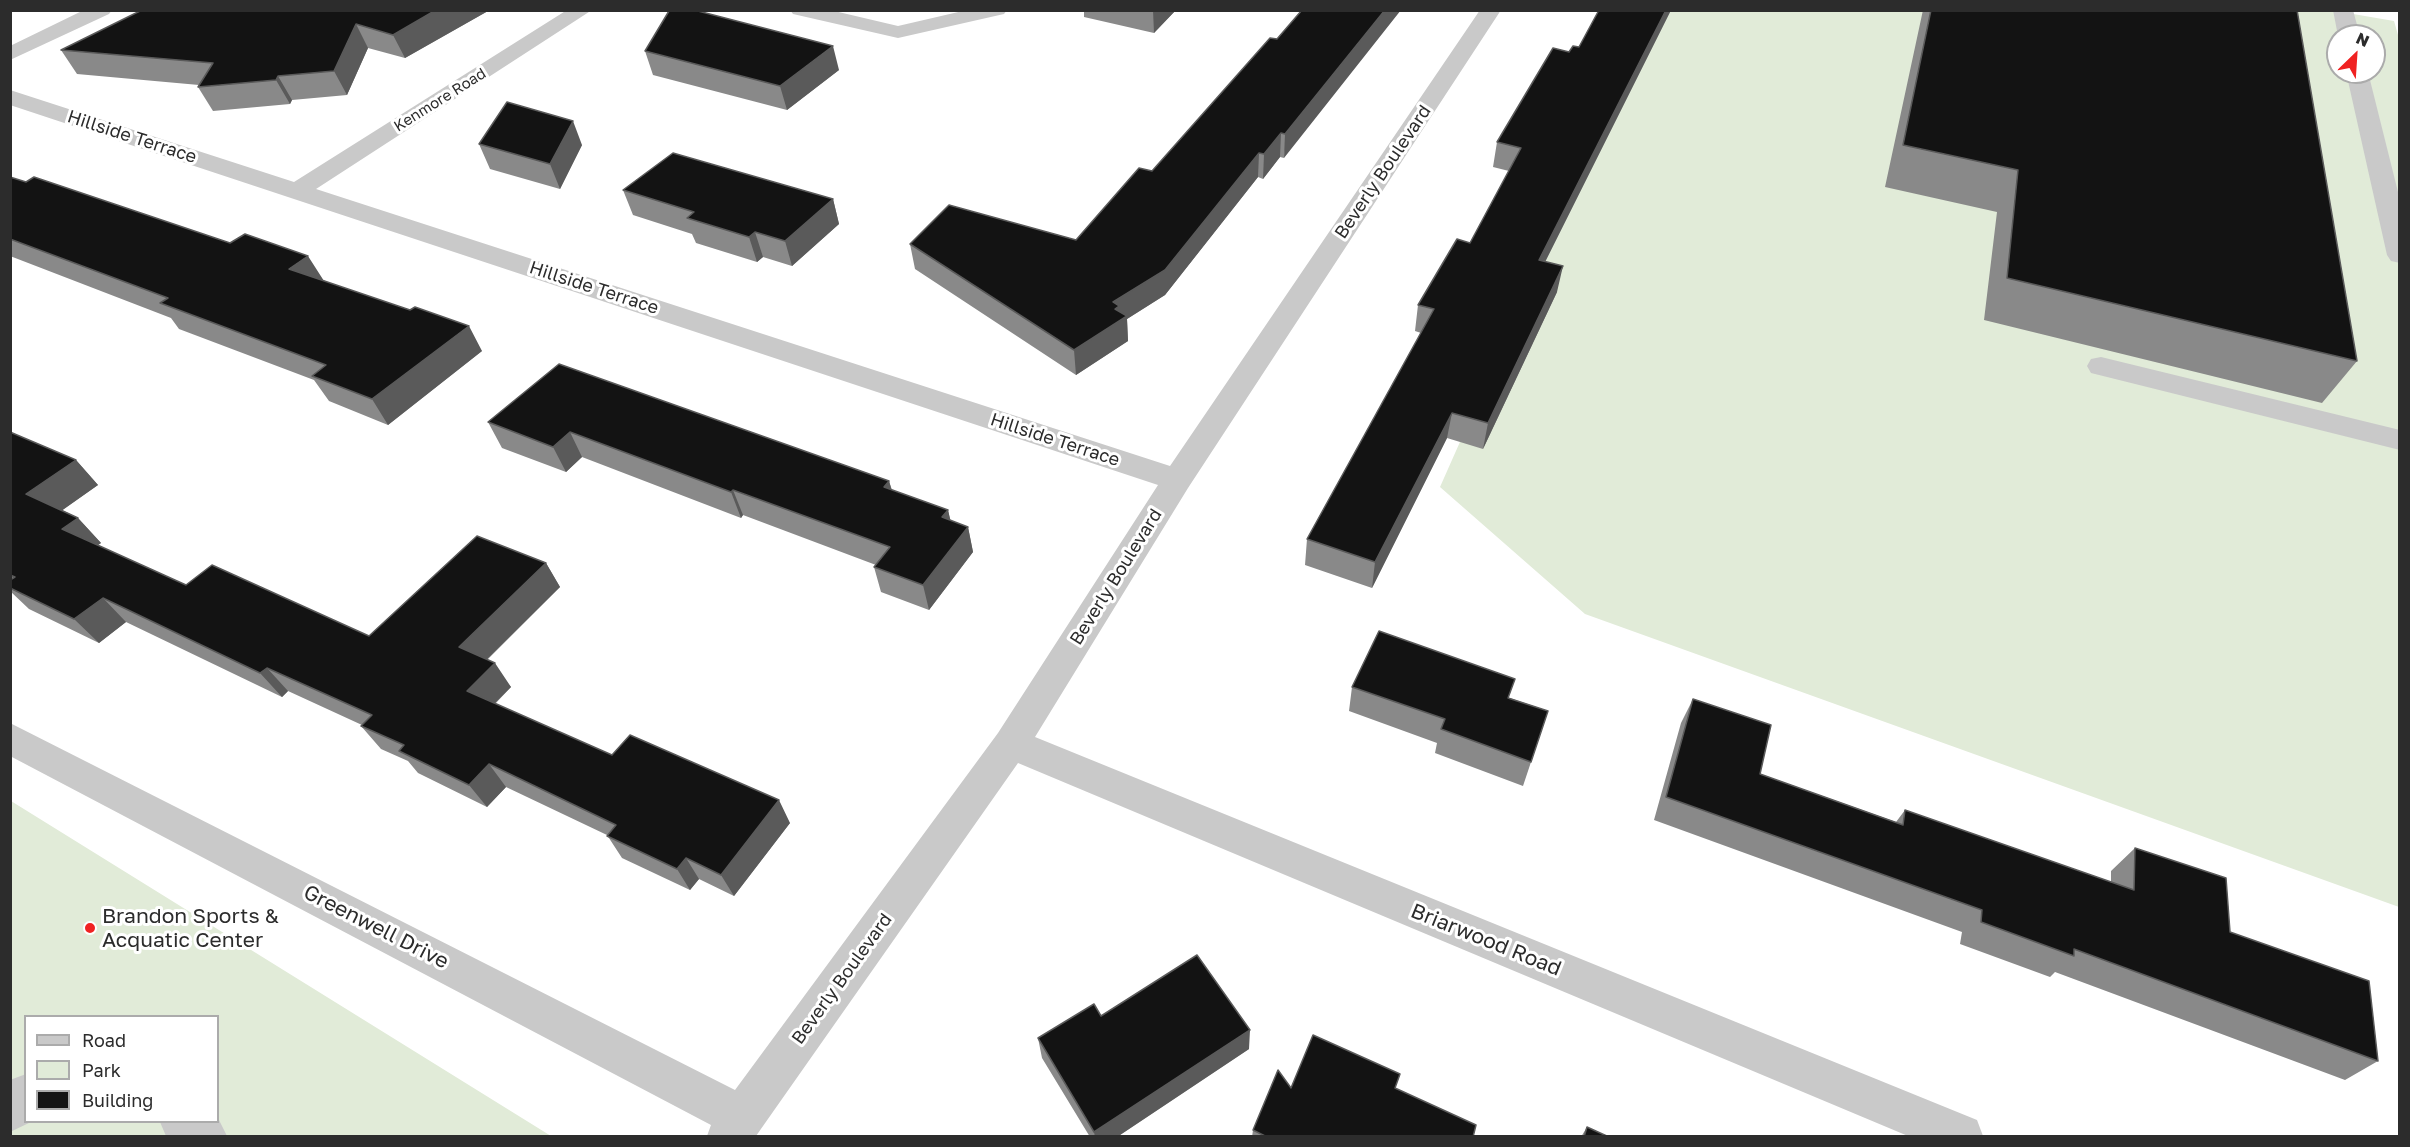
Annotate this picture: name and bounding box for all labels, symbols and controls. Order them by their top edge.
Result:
north arrow [2326,24,2386,84]
text: N [2353,28,2372,51]
street label: Kenmore Road [391,65,489,135]
street label: Beverly Boulevard [1330,101,1436,243]
street label: Hillside Terrace [65,106,199,168]
street label: Hillside Terrace [527,257,661,319]
street label: Hillside Terrace [988,409,1122,471]
street label: Beverly Boulevard [1065,505,1167,649]
street label: Greenwell Drive [299,880,453,974]
street label: Briarwood Road [1407,898,1565,982]
place label: Brandon Sports & Acquatic Center [102,903,279,953]
street label: Beverly Boulevard [787,909,897,1049]
marker: Brandon Sports & Acquatic Center [83,921,97,935]
legend [24,1015,219,1123]
text: Road [82,1029,126,1051]
text: Park [82,1059,121,1081]
text: Building [82,1089,153,1111]

